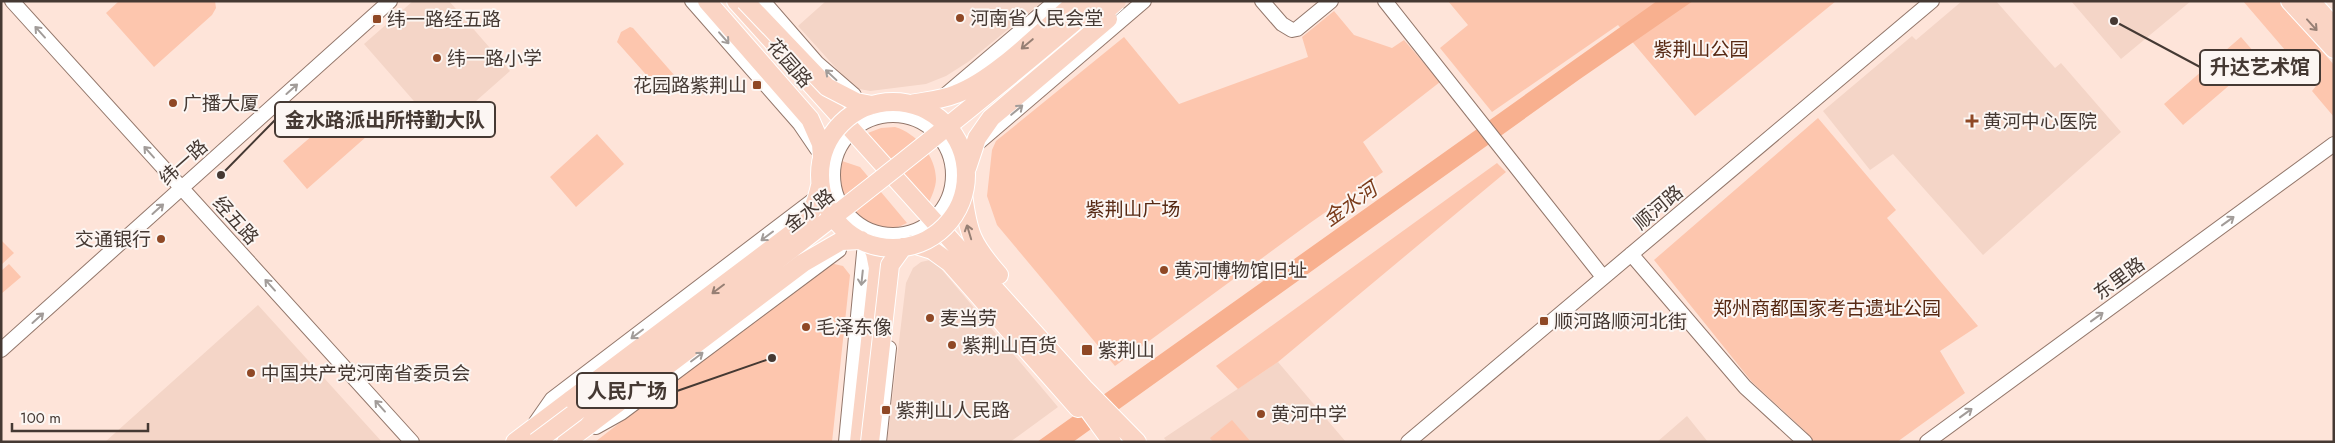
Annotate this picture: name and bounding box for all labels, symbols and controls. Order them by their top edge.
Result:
place label: 河南省人民会堂 [970,5,1103,32]
place label: 纬一路经五路 [387,6,501,33]
marker: 河南省人民会堂 [954,12,966,24]
marker: 纬一路经五路 [371,13,383,25]
one-way arrow [2306,19,2318,32]
one-way arrow [34,25,46,38]
one-way arrow [718,31,730,44]
street label: 花园路 [761,33,819,94]
park label: 紫荆山公园 [1653,36,1749,63]
one-way arrow [1020,38,1033,50]
place label: 纬一路小学 [447,45,542,72]
callout: 升达艺术馆 [2200,50,2320,85]
marker: 纬一路小学 [431,52,443,64]
text: 升达艺术馆 [2210,53,2310,82]
one-way arrow [824,69,837,81]
place label: 花园路紫荆山 [633,72,747,99]
marker: 花园路紫荆山 [751,79,763,91]
one-way arrow [286,83,299,95]
place label: 广播大厦 [183,90,259,117]
marker: 广播大厦 [167,97,179,109]
callout: 金水路派出所特勤大队 [275,102,495,137]
one-way arrow [1010,105,1023,116]
text: 金水路派出所特勤大队 [285,106,485,135]
place label: 黄河中心医院 [1983,108,2097,135]
marker: 黄河中心医院 [1965,114,1979,128]
street label: 纬一路 [153,133,214,191]
one-way arrow [143,146,155,159]
water label: 金水河 [1317,173,1386,233]
street label: 顺河路 [1628,179,1689,236]
street label: 金水路 [779,182,840,239]
street label: 经五路 [207,190,265,251]
park label: 紫荆山广场 [1085,196,1181,223]
one-way arrow [152,203,165,215]
one-way arrow [2221,216,2235,226]
one-way arrow [964,225,974,241]
place label: 交通银行 [75,226,151,253]
one-way arrow [761,230,774,241]
marker: 交通银行 [155,233,167,245]
street label: 东里路 [2088,251,2150,306]
place label: 黄河博物馆旧址 [1174,257,1307,284]
marker: 黄河博物馆旧址 [1158,264,1170,276]
one-way arrow [857,269,866,285]
one-way arrow [264,279,276,292]
one-way arrow [711,284,724,295]
park label: 郑州商都国家考古遗址公园 [1713,295,1941,322]
place label: 麦当劳 [940,305,997,332]
place label: 顺河路顺河北街 [1554,308,1687,335]
one-way arrow [31,312,44,324]
marker: 麦当劳 [924,312,936,324]
one-way arrow [2090,312,2104,322]
place label: 毛泽东像 [816,314,892,341]
marker: 顺河路顺河北街 [1538,315,1550,327]
marker: 毛泽东像 [800,321,812,333]
one-way arrow [630,329,644,339]
place label: 紫荆山百货 [962,332,1057,359]
place label: 紫荆山 [1098,337,1155,364]
marker: 紫荆山百货 [946,339,958,351]
marker: 紫荆山 [1080,343,1094,357]
one-way arrow [690,351,703,362]
place label: 中国共产党河南省委员会 [261,360,470,387]
marker: 中国共产党河南省委员会 [245,367,257,379]
callout: 人民广场 [577,373,677,408]
text: 人民广场 [587,377,667,406]
place label: 紫荆山人民路 [896,397,1010,424]
one-way arrow [374,399,386,412]
scale bar [12,400,149,432]
place label: 黄河中学 [1271,401,1347,428]
marker: 紫荆山人民路 [880,404,892,416]
text: 100 m [20,407,61,429]
marker: 黄河中学 [1255,408,1267,420]
one-way arrow [1959,408,1973,418]

